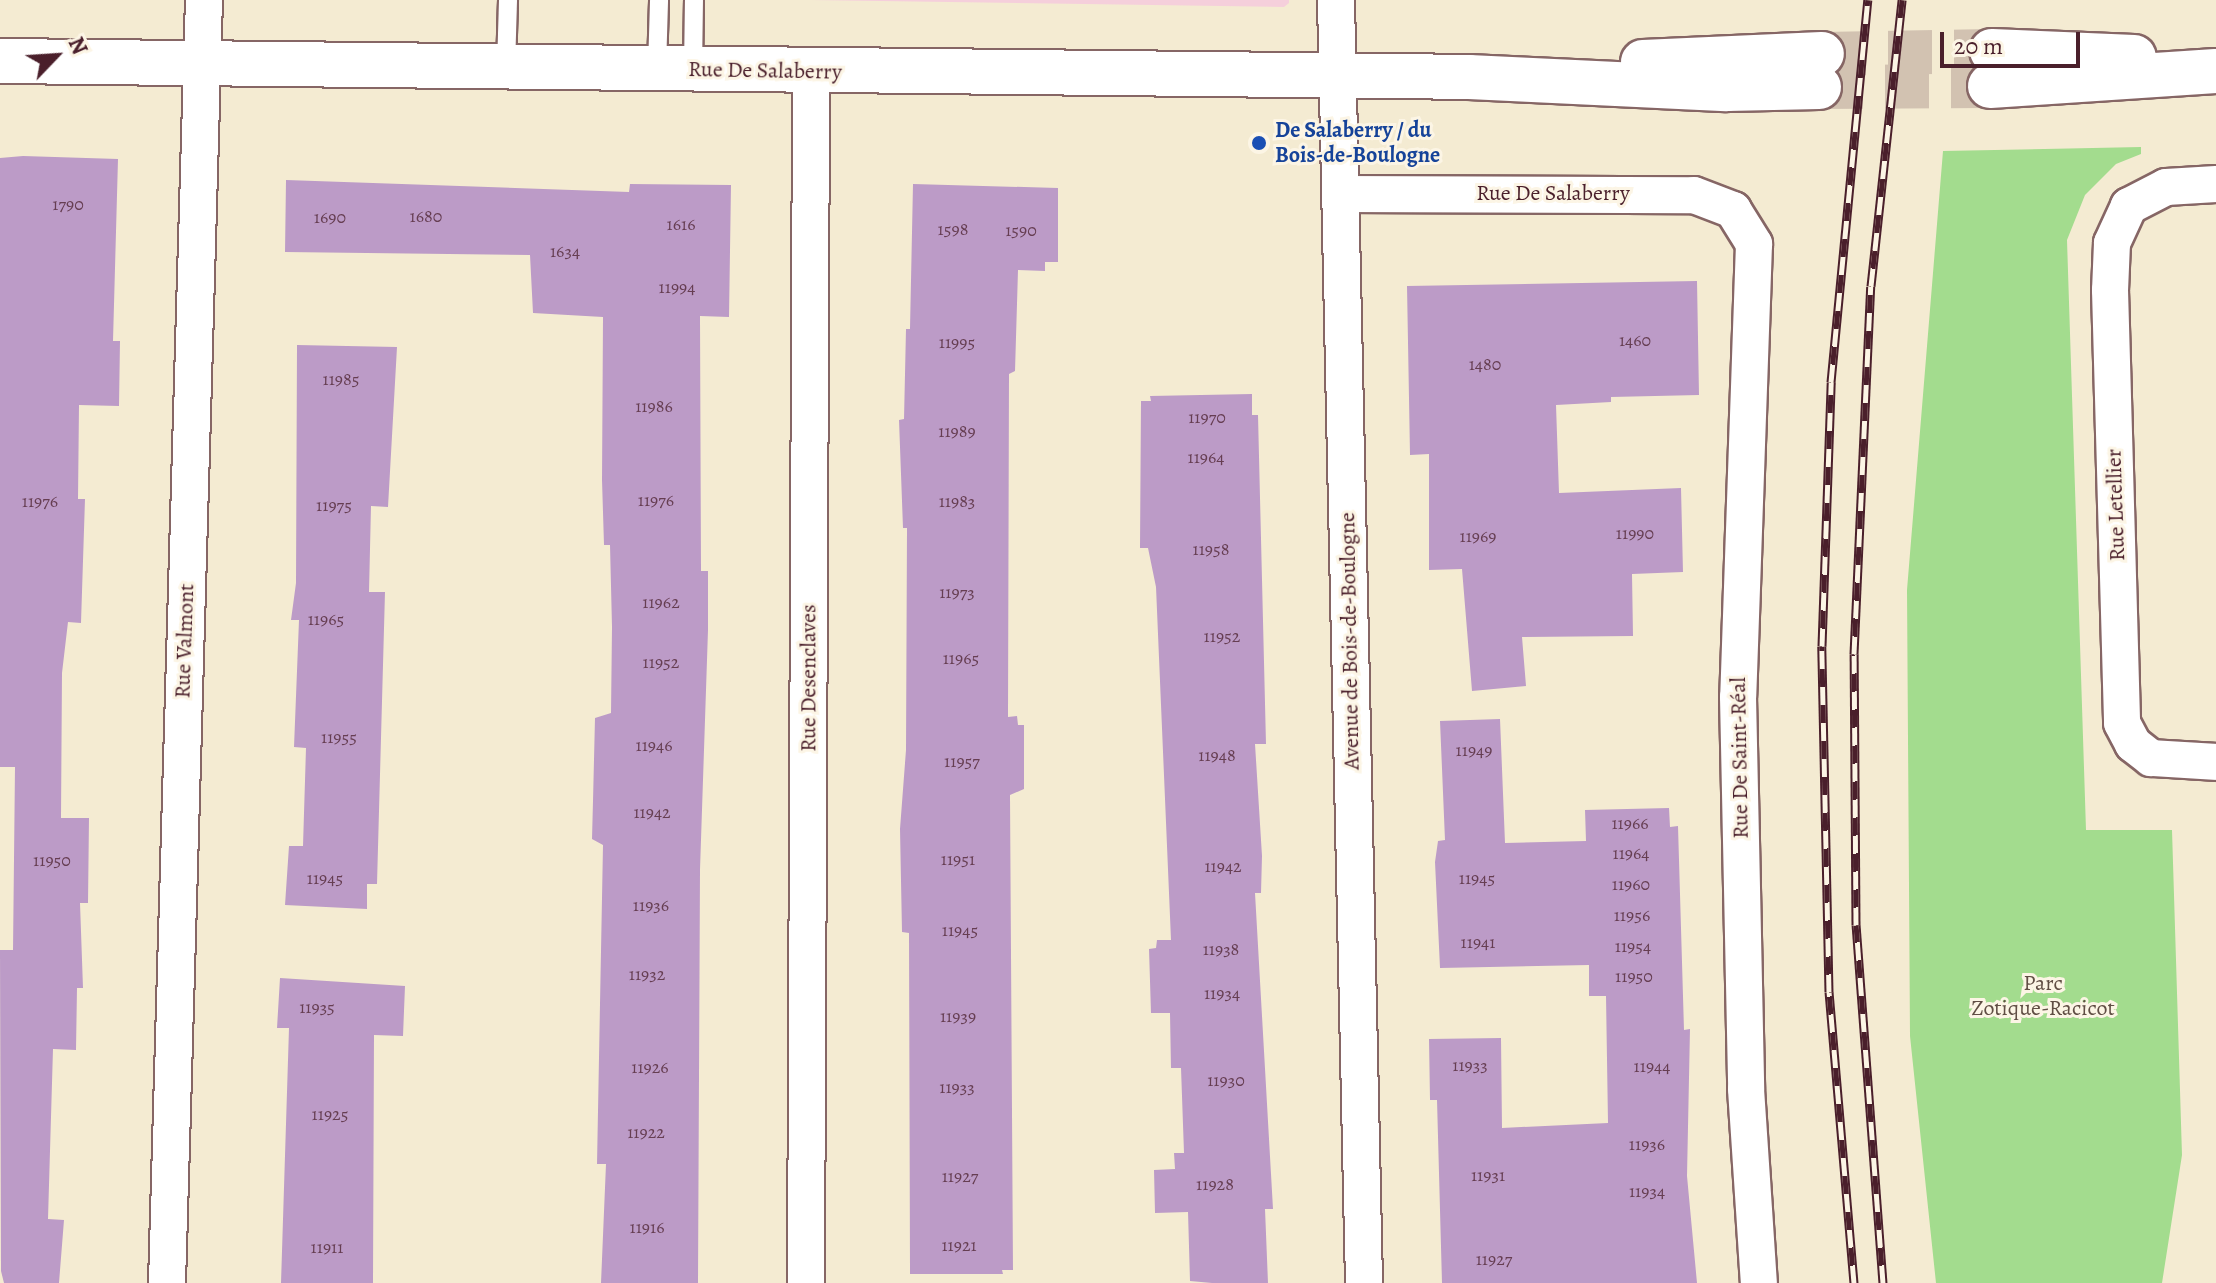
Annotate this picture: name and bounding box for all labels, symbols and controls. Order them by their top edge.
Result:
north arrow [16,16,96,96]
scale bar [1944,16,2084,66]
text: 20 m [1954,30,2003,62]
text: N [61,32,95,59]
street label: Rue De Salaberry [688,56,842,86]
place label: De Salaberry / du Bois-de-Boulogne [1275,117,1440,168]
marker: De Salaberry / du Bois-de-Boulogne [1250,134,1268,152]
street label: Rue De Salaberry [1476,181,1630,207]
house number: 1790 [52,193,84,215]
house number: 1680 [410,205,442,227]
house number: 1690 [314,206,346,228]
house number: 1616 [667,213,695,235]
house number: 1598 [938,218,968,240]
house number: 1590 [1005,219,1037,241]
house number: 1634 [550,240,580,262]
house number: 11994 [659,276,695,298]
house number: 1460 [1619,329,1651,351]
house number: 11995 [939,331,975,353]
house number: 1480 [1469,353,1501,375]
house number: 11985 [323,368,359,390]
house number: 11986 [635,395,673,417]
house number: 11970 [1188,406,1226,428]
house number: 11989 [938,420,976,442]
house number: 11964 [1188,446,1224,468]
street label: Rue Letellier [2101,448,2131,562]
house number: 11976 [638,489,674,511]
house number: 11976 [22,490,58,512]
house number: 11983 [939,490,975,512]
house number: 11975 [316,494,352,516]
street label: Avenue de Bois-de-Boulogne [1335,512,1365,770]
house number: 11990 [1616,522,1654,544]
house number: 11969 [1459,525,1497,547]
house number: 11958 [1193,538,1229,560]
house number: 11973 [939,581,975,603]
street label: Rue Valmont [170,583,200,699]
house number: 11962 [642,591,680,613]
street label: Rue Desenclaves [796,604,822,752]
house number: 11965 [308,608,344,630]
house number: 11952 [1204,625,1240,647]
house number: 11965 [943,647,979,669]
house number: 11952 [643,651,679,673]
street label: Rue De Saint-Réal [1725,677,1755,839]
house number: 11955 [321,726,357,748]
house number: 11946 [636,734,672,756]
house number: 11949 [1456,739,1492,761]
house number: 11948 [1198,744,1236,766]
house number: 11957 [944,750,980,772]
house number: 11942 [633,801,671,823]
house number: 11966 [1611,812,1649,834]
house number: 11964 [1613,842,1649,864]
house number: 11951 [941,848,975,870]
house number: 11950 [33,849,71,871]
house number: 11942 [1204,855,1242,877]
house number: 11945 [307,867,343,889]
house number: 11945 [1459,867,1495,889]
house number: 11960 [1612,873,1650,895]
house number: 11936 [633,894,669,916]
house number: 11956 [1614,904,1650,926]
house number: 11945 [942,919,978,941]
house number: 11941 [1461,931,1495,953]
house number: 11954 [1615,935,1651,957]
house number: 11938 [1203,938,1239,960]
house number: 11932 [629,963,665,985]
house number: 11950 [1615,965,1653,987]
park label: Parc Zotique-Racicot [1971,970,2115,1022]
house number: 11934 [1204,982,1240,1004]
house number: 11935 [299,996,335,1018]
house number: 11939 [940,1005,976,1027]
house number: 11933 [1452,1054,1488,1076]
house number: 11944 [1634,1055,1670,1077]
house number: 11926 [631,1056,669,1078]
house number: 11930 [1207,1069,1245,1091]
house number: 11933 [939,1076,975,1098]
house number: 11925 [312,1103,348,1125]
house number: 11922 [627,1121,665,1143]
house number: 11936 [1629,1133,1665,1155]
house number: 11931 [1471,1164,1505,1186]
house number: 11927 [942,1165,978,1187]
house number: 11928 [1196,1173,1234,1195]
house number: 11934 [1629,1180,1665,1202]
house number: 11916 [630,1216,664,1238]
house number: 11921 [941,1234,977,1256]
house number: 11911 [311,1236,343,1258]
house number: 11927 [1476,1248,1512,1270]

